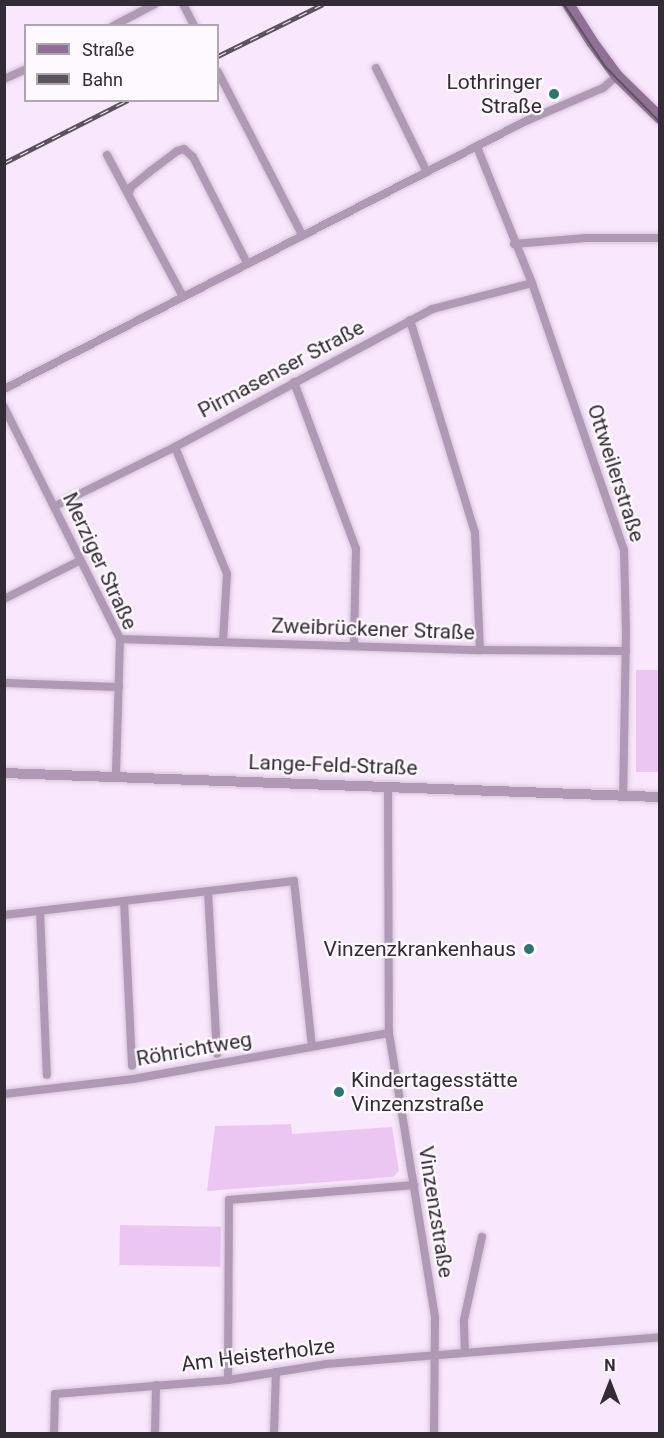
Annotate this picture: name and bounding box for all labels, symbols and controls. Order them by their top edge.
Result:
legend [24,24,219,102]
text: Straße [82,39,134,60]
text: Bahn [82,69,123,90]
place label: Lothringer Straße [446,69,542,119]
marker: Lothringer Straße [547,87,561,101]
street label: Pirmasenser Straße [194,315,368,423]
street label: Ottweilerstraße [582,401,650,545]
street label: Merziger Straße [57,488,143,634]
street label: Zweibrückener Straße [271,613,475,645]
street label: Lange-Feld-Straße [248,749,418,781]
place label: Vinzenzkrankenhaus [324,936,516,962]
marker: Vinzenzkrankenhaus [520,940,538,958]
street label: Röhrichtweg [134,1026,254,1072]
place label: Kindertagesstätte Vinzenzstraße [351,1067,518,1117]
marker: Kindertagesstätte Vinzenzstraße [332,1085,346,1099]
street label: Vinzenzstraße [413,1144,459,1280]
street label: Am Heisterholze [180,1333,336,1377]
north arrow [580,1354,640,1414]
text: N [604,1356,616,1375]

